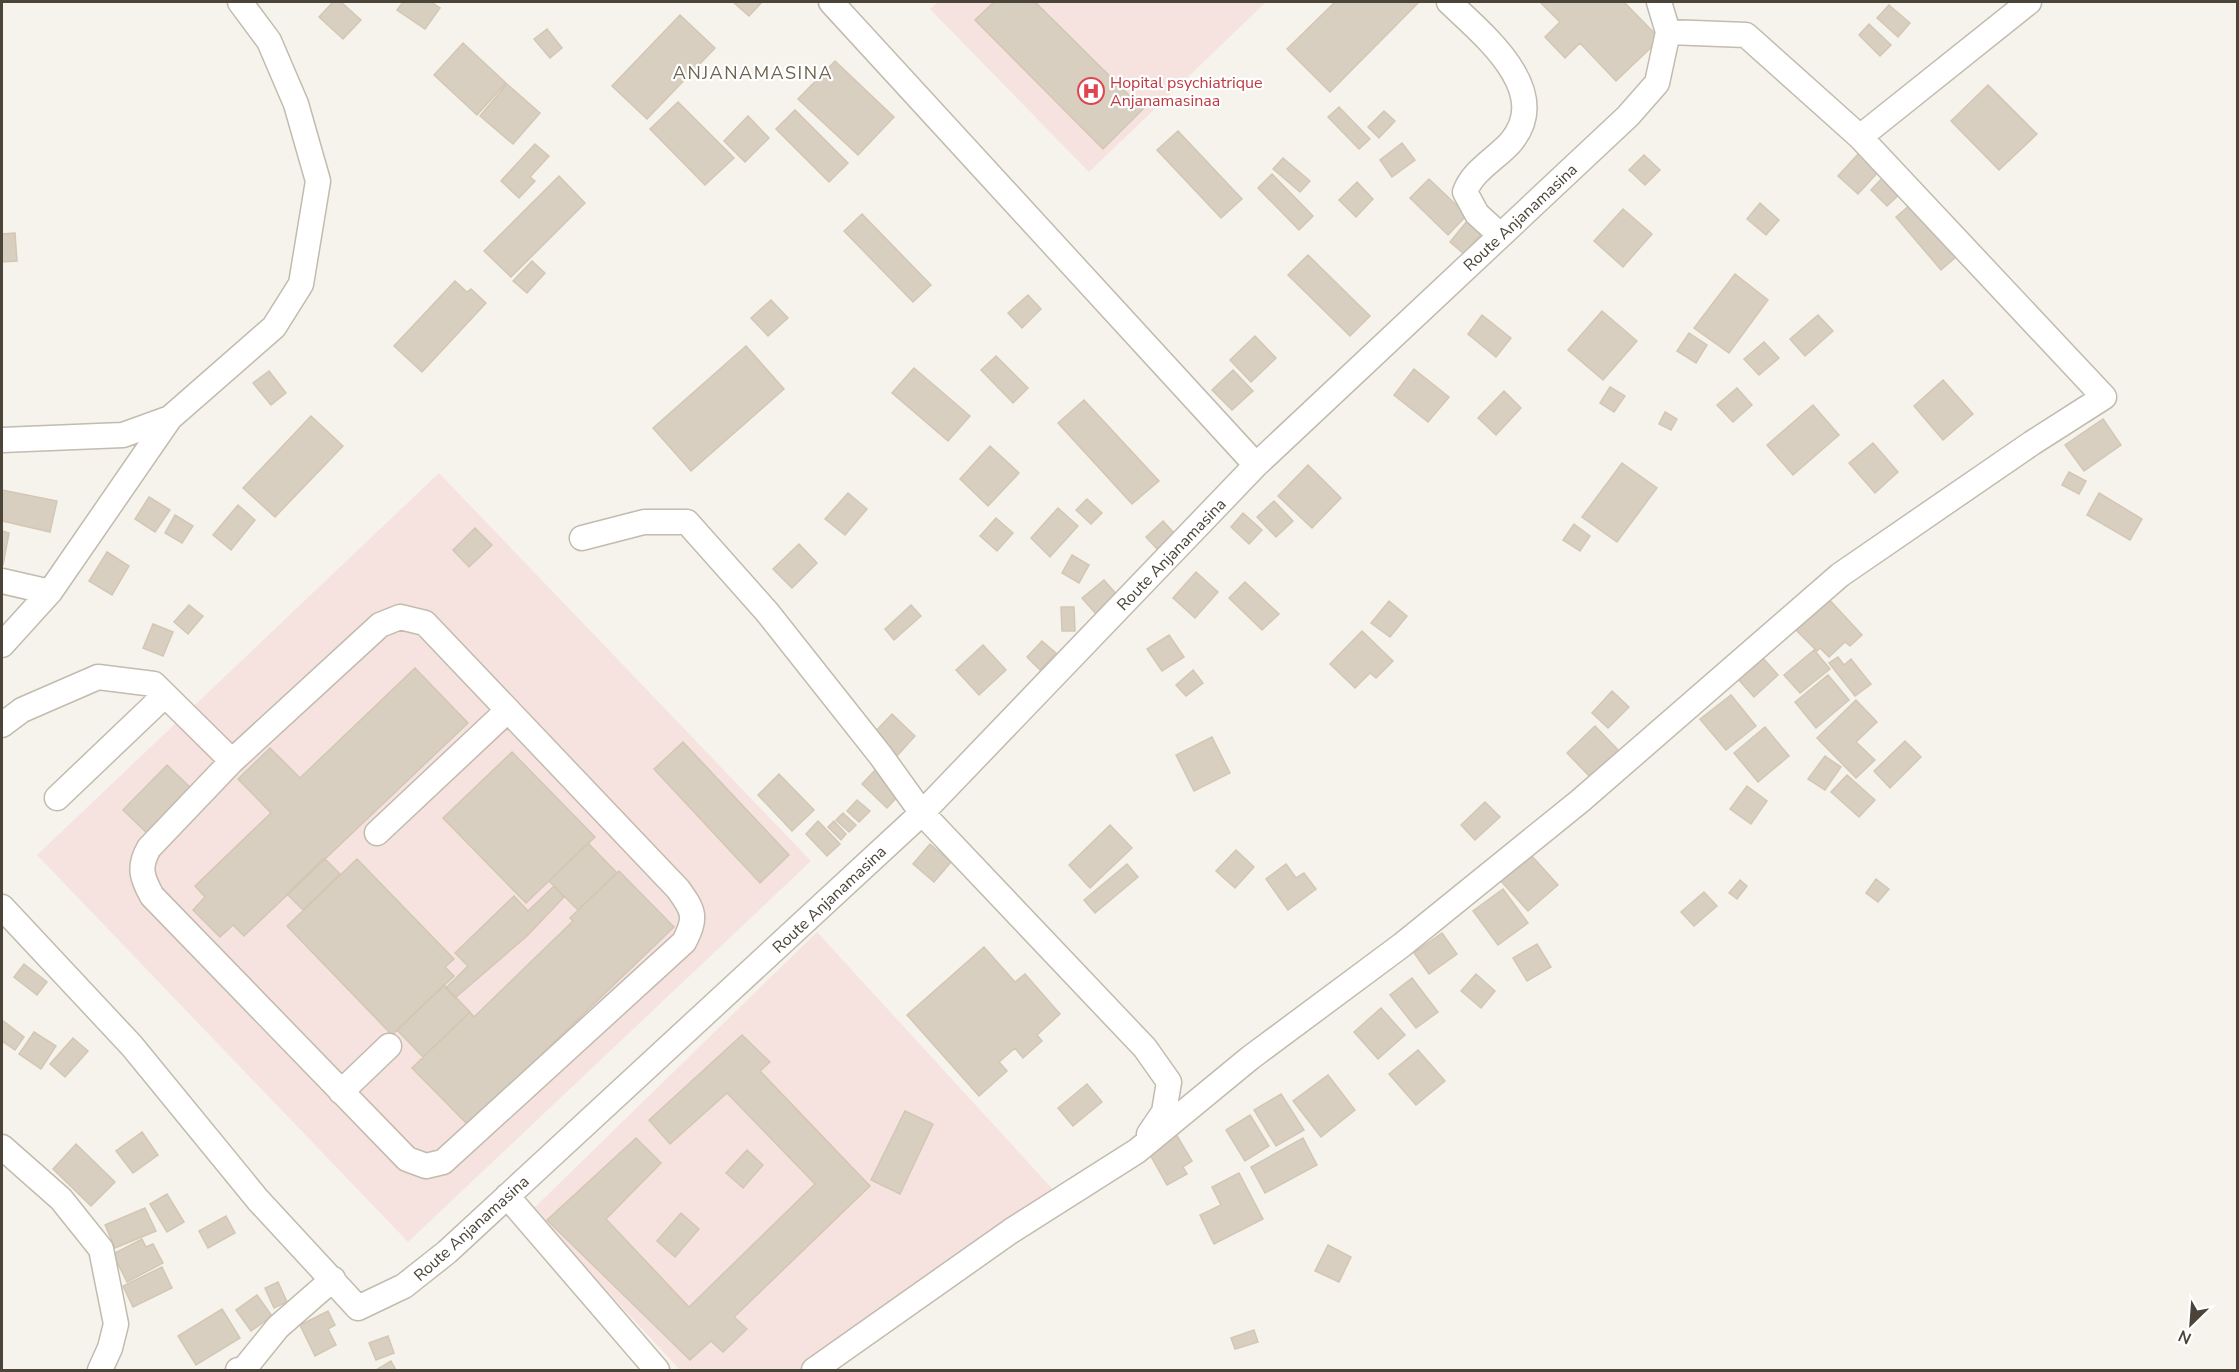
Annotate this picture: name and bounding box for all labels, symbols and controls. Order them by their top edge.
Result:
district label: ANJANAMASINA [673,61,833,85]
place label: Hopital psychiatrique Anjanamasinaa [1110,72,1263,112]
hospital icon: Hopital psychiatrique Anjanamasinaa [1076,76,1106,106]
street label: Route Anjanamasina [1459,159,1582,276]
street label: Route Anjanamasina [1112,494,1231,616]
street label: Route Anjanamasina [768,841,891,958]
street label: Route Anjanamasina [409,1171,534,1287]
north arrow [2161,1294,2221,1354]
text: N [2175,1324,2195,1349]

